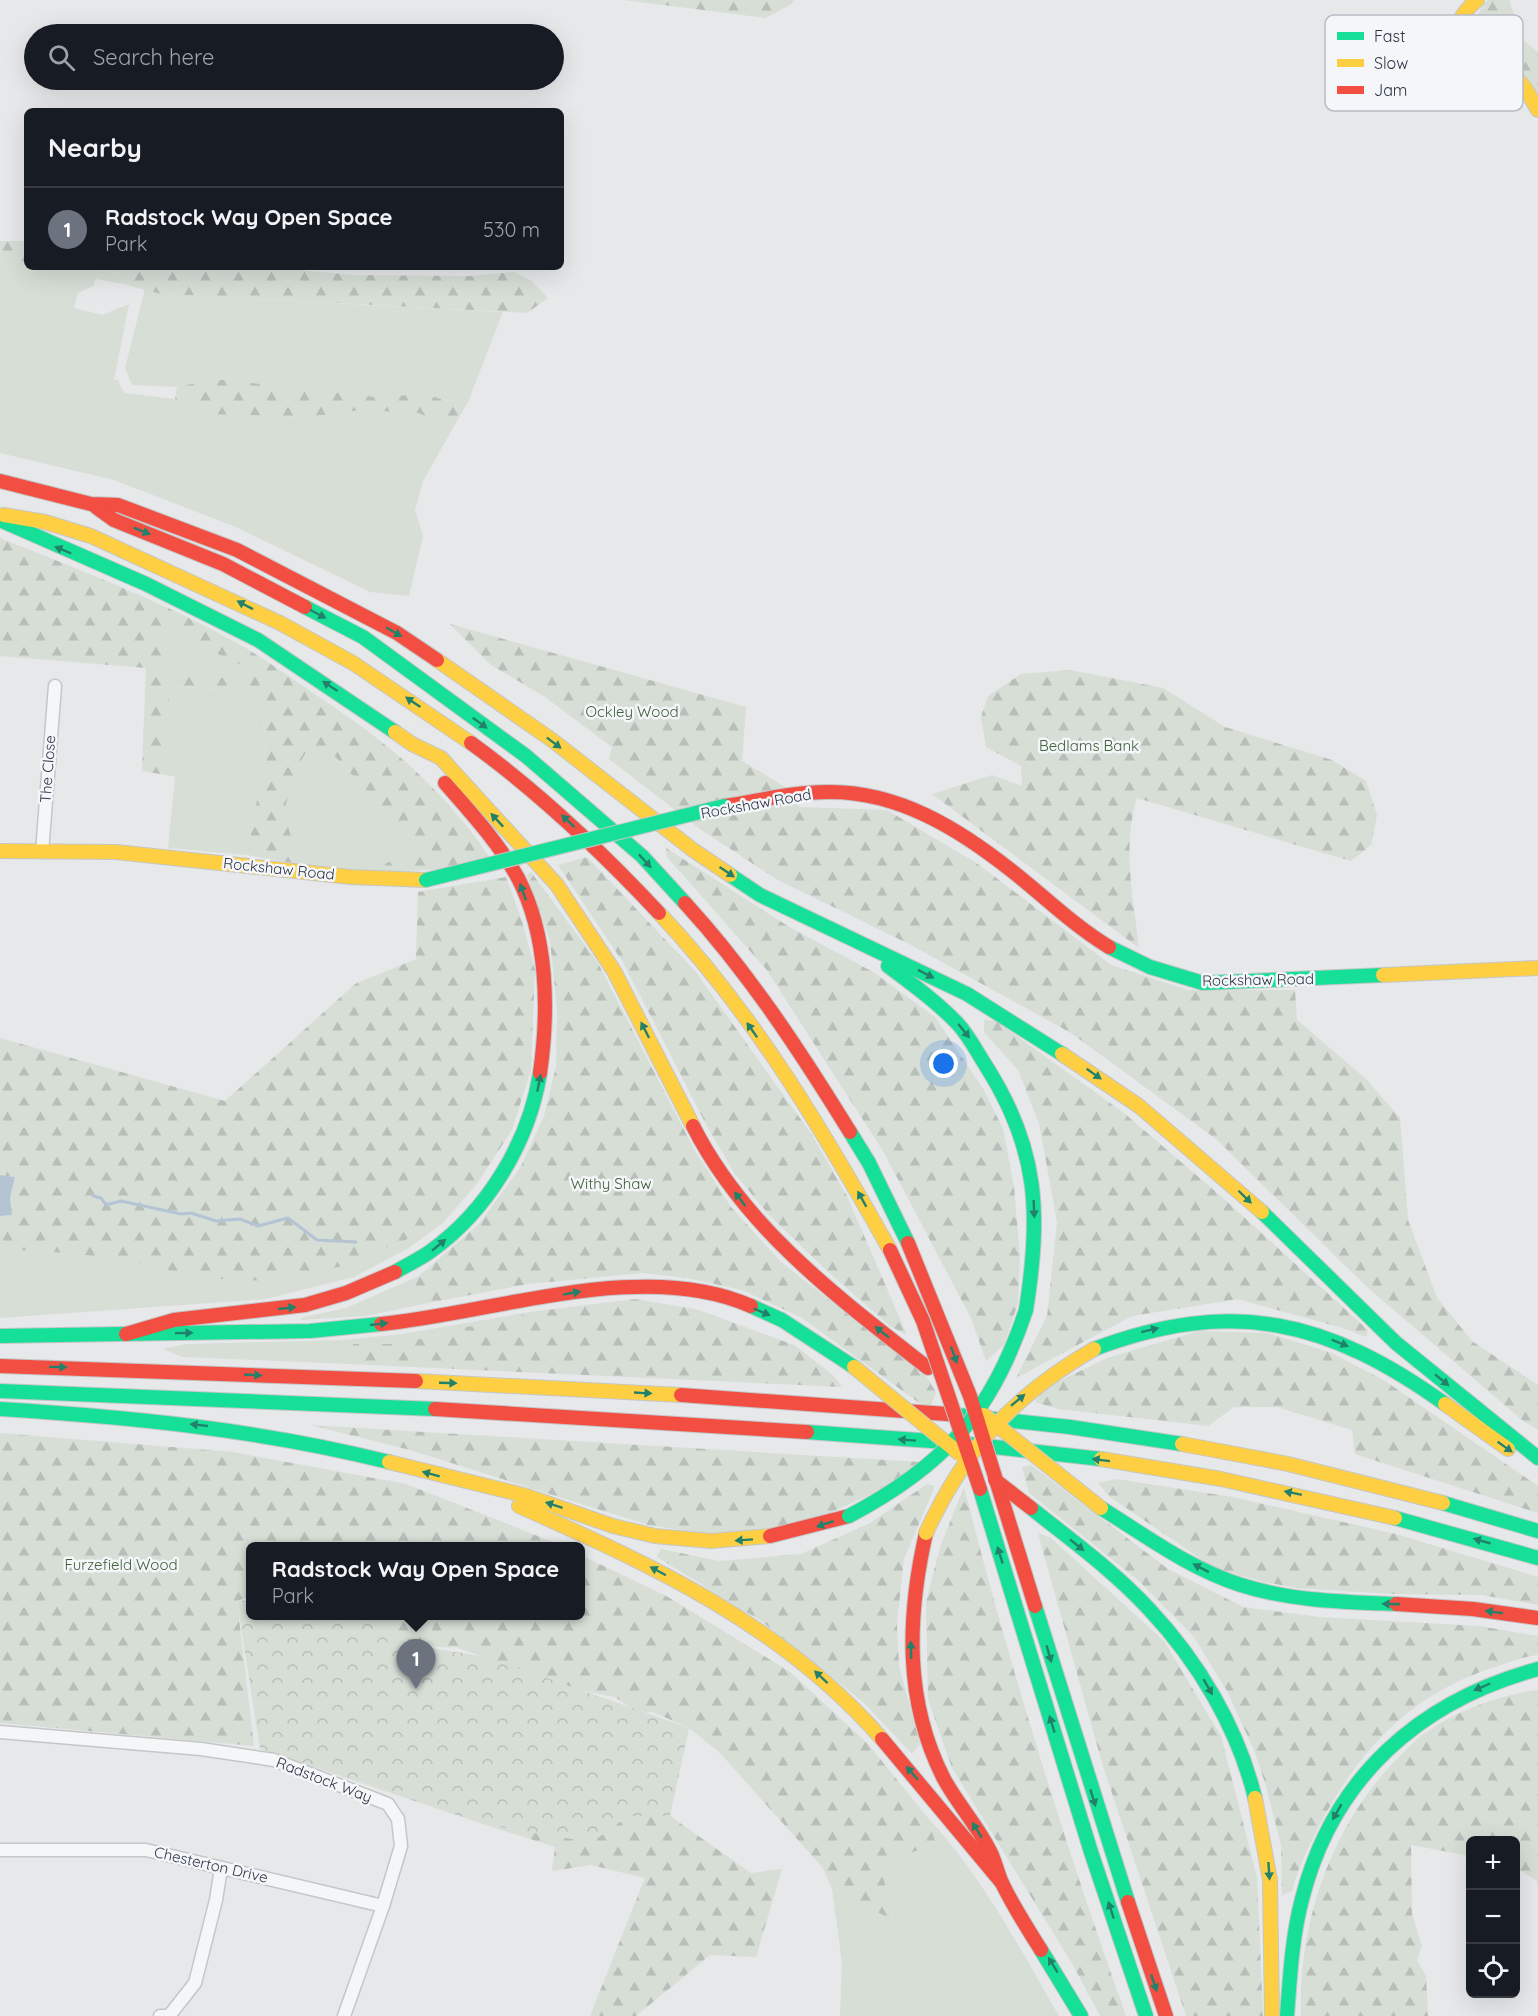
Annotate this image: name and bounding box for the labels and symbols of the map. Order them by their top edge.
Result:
legend [1325,15,1523,111]
text: Fast [1374,26,1405,46]
text: Slow [1374,53,1408,73]
text: Jam [1374,80,1407,100]
one-way arrow [133,527,151,536]
one-way arrow [54,545,72,555]
one-way arrow [236,601,253,610]
one-way arrow [310,609,327,619]
one-way arrow [386,627,403,637]
one-way arrow [321,681,338,692]
one-way arrow [406,696,422,708]
park label: Ockley Wood [585,702,679,721]
one-way arrow [472,716,487,728]
street label: The Close [36,734,59,803]
park label: Bedlams Bank [1039,736,1139,755]
one-way arrow [546,737,562,749]
street label: Rockshaw Road [699,784,813,823]
one-way arrow [490,812,504,827]
one-way arrow [560,814,575,828]
street label: Rockshaw Road [222,853,336,884]
one-way arrow [638,854,652,868]
one-way arrow [719,867,735,878]
one-way arrow [517,882,527,900]
one-way arrow [918,969,935,979]
street label: Rockshaw Road [1202,969,1314,990]
one-way arrow [640,1021,649,1038]
one-way arrow [746,1022,758,1038]
one-way arrow [957,1023,970,1039]
your location [929,1049,958,1078]
one-way arrow [1085,1068,1101,1080]
one-way arrow [535,1073,544,1092]
park label: Withy Shaw [570,1174,652,1193]
one-way arrow [1237,1189,1251,1203]
one-way arrow [857,1190,867,1207]
one-way arrow [734,1191,747,1207]
one-way arrow [1030,1200,1039,1219]
one-way arrow [431,1239,446,1252]
one-way arrow [562,1288,581,1297]
one-way arrow [277,1303,296,1312]
one-way arrow [754,1307,772,1317]
one-way arrow [370,1319,389,1329]
one-way arrow [1141,1325,1159,1334]
one-way arrow [874,1326,890,1338]
one-way arrow [175,1328,194,1338]
one-way arrow [1332,1339,1350,1349]
one-way arrow [950,1346,960,1364]
one-way arrow [49,1363,68,1372]
one-way arrow [244,1370,263,1379]
one-way arrow [1434,1373,1450,1386]
one-way arrow [439,1379,458,1388]
one-way arrow [633,1389,652,1398]
one-way arrow [1010,1394,1025,1407]
one-way arrow [190,1420,209,1430]
one-way arrow [897,1435,916,1444]
one-way arrow [1496,1441,1512,1453]
one-way arrow [1091,1455,1110,1464]
one-way arrow [422,1469,440,1478]
one-way arrow [1284,1488,1302,1498]
one-way arrow [545,1500,563,1510]
one-way arrow [816,1520,834,1529]
one-way arrow [1473,1535,1491,1545]
one-way arrow [734,1536,753,1545]
one-way arrow [1069,1538,1084,1551]
one-way arrow [995,1546,1004,1564]
park label: Furzefield Wood [64,1555,178,1574]
one-way arrow [1192,1564,1209,1573]
one-way arrow [649,1566,666,1576]
one-way arrow [1381,1599,1400,1608]
one-way arrow [1484,1607,1503,1617]
pin: 1 [396,1640,436,1689]
one-way arrow [906,1641,916,1660]
one-way arrow [1045,1645,1054,1663]
one-way arrow [813,1670,828,1684]
one-way arrow [1203,1679,1214,1695]
one-way arrow [1473,1682,1491,1692]
one-way arrow [1047,1715,1056,1733]
street label: Radstock Way [274,1753,375,1807]
one-way arrow [906,1766,919,1781]
one-way arrow [1089,1789,1099,1807]
one-way arrow [1333,1804,1343,1821]
one-way arrow [972,1822,983,1838]
street label: Chesterton Drive [152,1842,270,1887]
one-way arrow [1264,1862,1274,1881]
one-way arrow [1105,1901,1115,1919]
one-way arrow [1047,1957,1058,1973]
one-way arrow [1150,1974,1160,1992]

